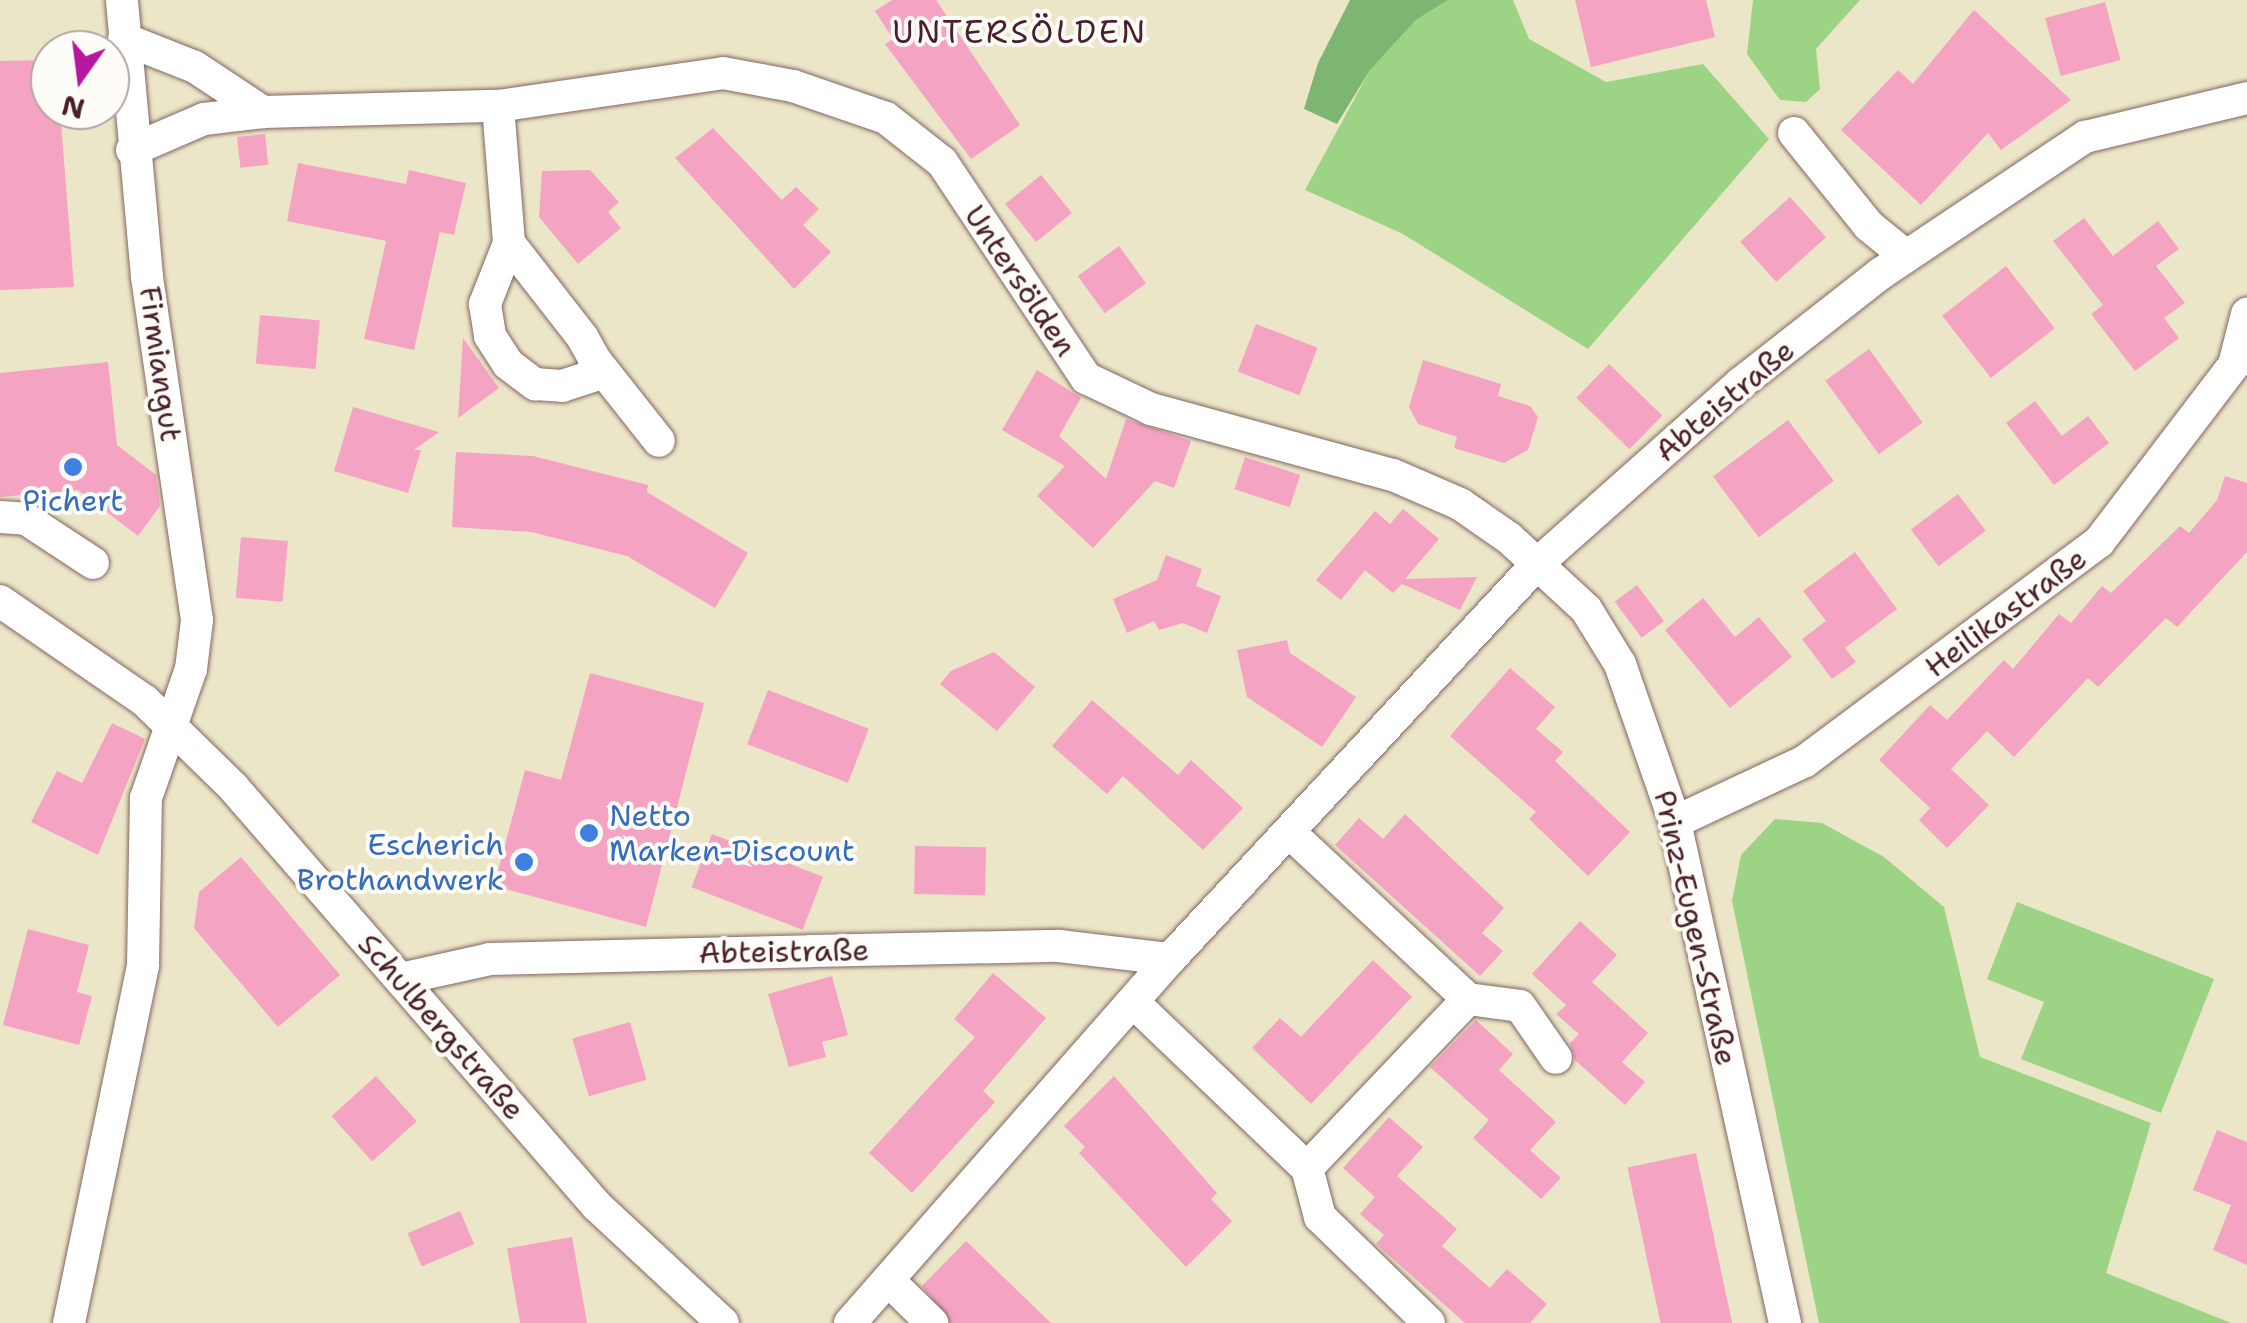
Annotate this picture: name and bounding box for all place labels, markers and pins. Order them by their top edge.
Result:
marker: Pichert [62,456,84,478]
place label: Pichert [23,483,123,519]
place label: Netto Marken-Discount [609,798,855,868]
marker: Netto Marken-Discount [578,822,600,844]
place label: Escherich Brothandwerk [297,827,504,898]
marker: Escherich Brothandwerk [513,851,535,873]

